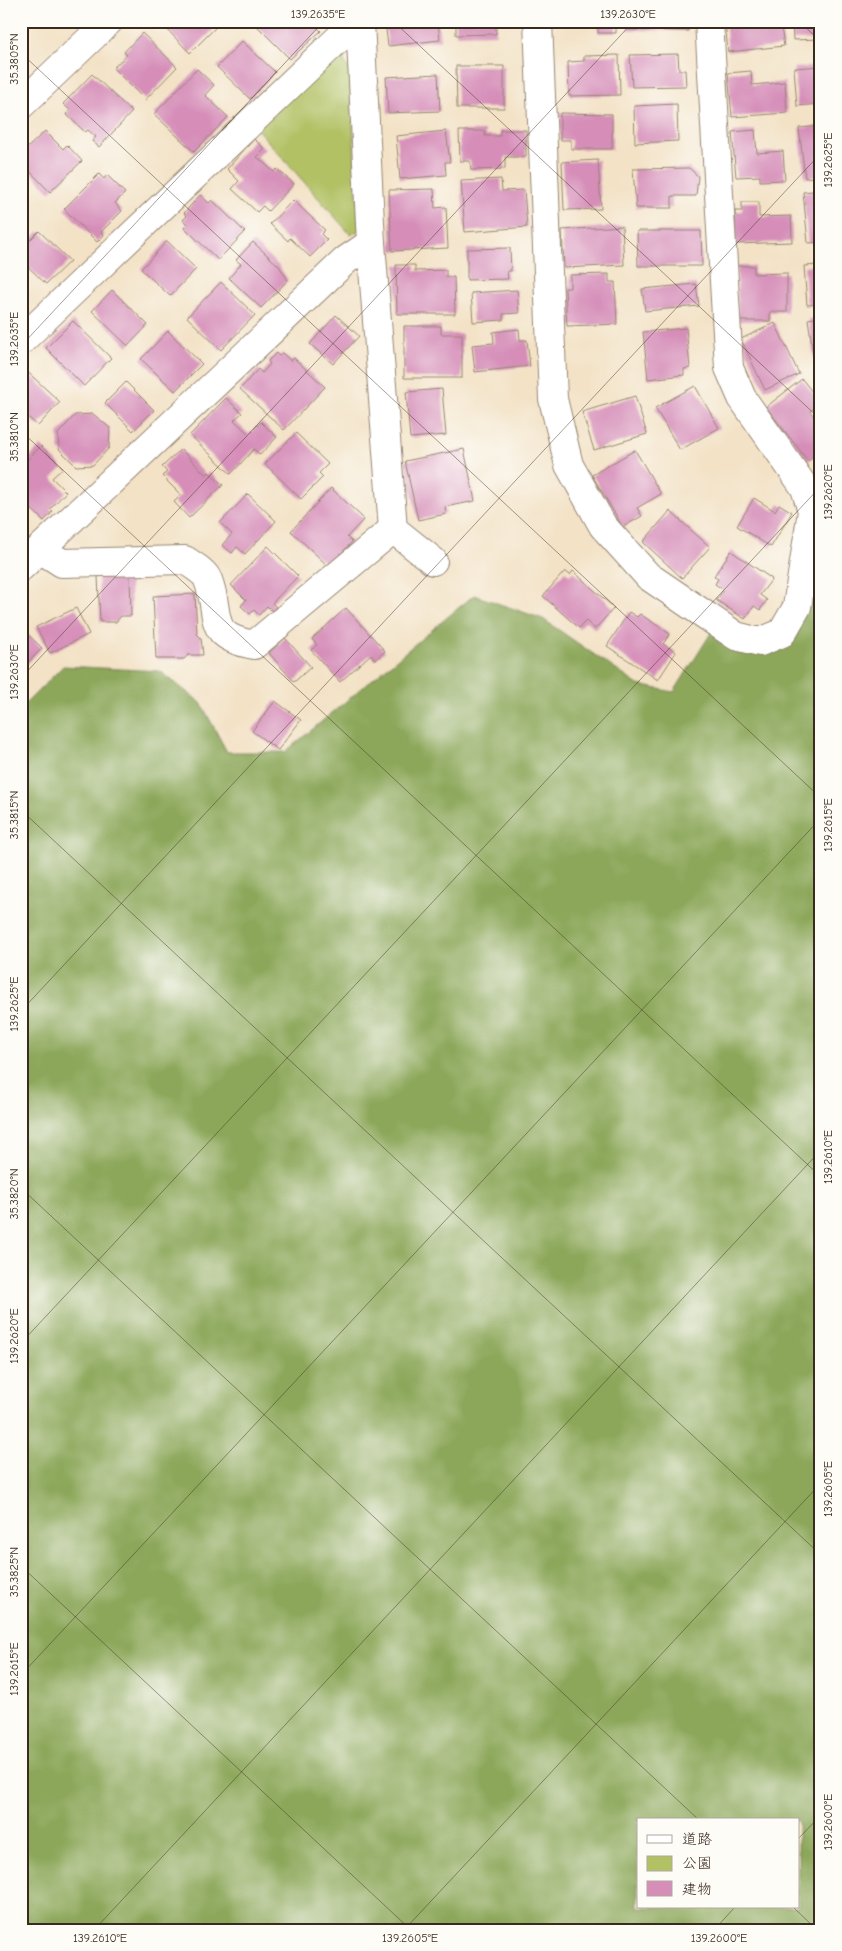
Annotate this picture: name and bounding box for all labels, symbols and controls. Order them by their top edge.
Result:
text: 139.2635°E [291,7,345,21]
text: 139.2630°E [600,7,656,21]
text: 35.3805°N [7,33,21,85]
text: 139.2625°E [821,133,835,187]
text: 139.2635°E [7,312,21,366]
text: 35.3810°N [7,412,21,462]
text: 139.2620°E [821,464,835,520]
text: 139.2630°E [7,644,21,700]
text: 35.3815°N [7,791,21,839]
text: 139.2615°E [821,798,835,852]
text: 139.2625°E [7,977,21,1031]
text: 139.2610°E [821,1130,835,1184]
text: 35.3820°N [7,1168,21,1220]
text: 139.2620°E [7,1308,21,1364]
text: 139.2605°E [821,1461,835,1517]
text: 35.3825°N [7,1547,21,1597]
text: 139.2615°E [7,1642,21,1696]
text: 139.2600°E [821,1794,835,1850]
legend [637,1818,800,1908]
text: 道路 [682,1830,712,1848]
text: 公園 [682,1854,712,1872]
text: 建物 [682,1880,712,1898]
text: 139.2610°E [73,1931,127,1945]
text: 139.2605°E [382,1931,438,1945]
text: 139.2600°E [691,1931,747,1945]

